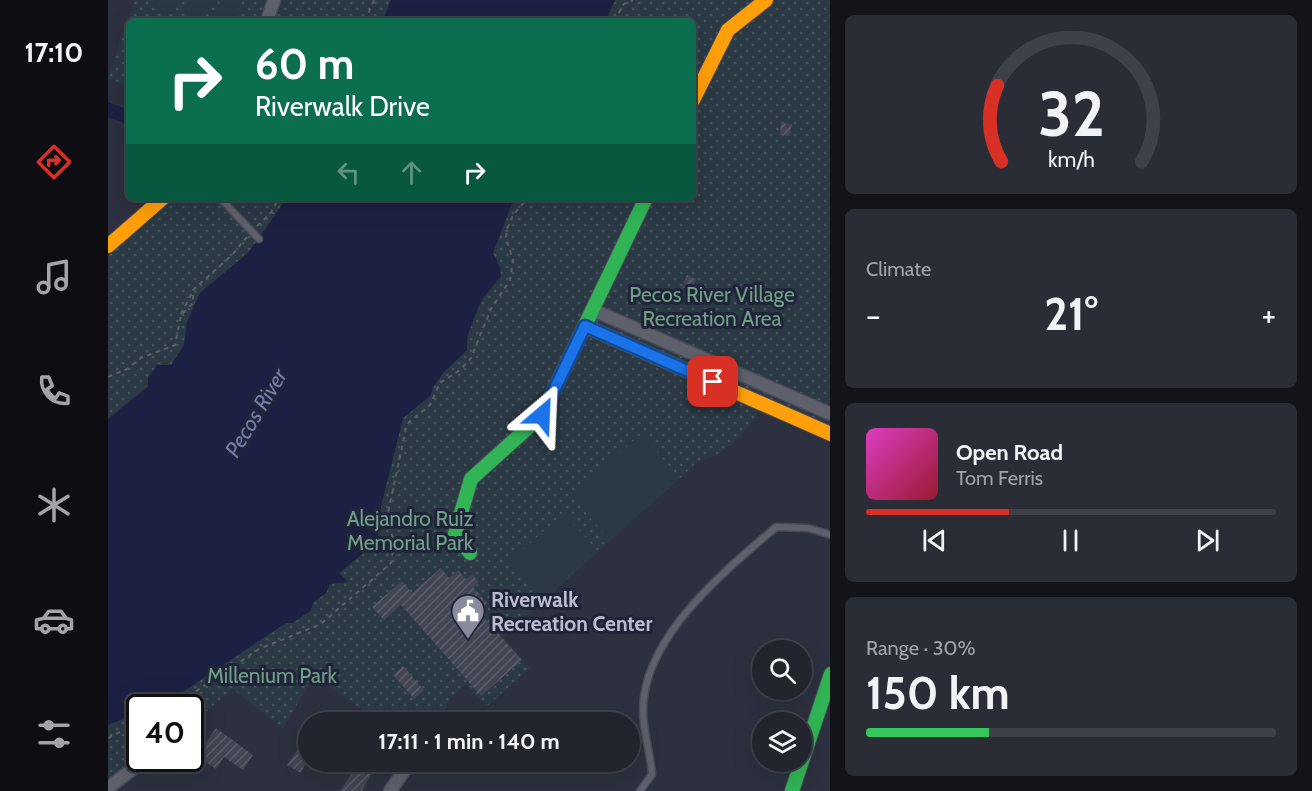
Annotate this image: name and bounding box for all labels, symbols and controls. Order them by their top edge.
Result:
text: 17:10 [25,36,83,69]
text: 60 m [255,38,354,90]
icon: right [156,42,234,120]
text: 32 [1038,76,1104,152]
text: Riverwalk Drive [255,90,430,123]
icon: directions [33,141,75,183]
text: km/h [1048,146,1094,172]
icon: left [332,156,365,189]
icon: ahead [395,156,428,189]
icon: right [458,156,491,189]
icon: music [33,256,75,298]
text: Climate [866,257,931,281]
park label: Pecos River Village Recreation Area [629,282,795,331]
text: 21° [1044,287,1098,341]
text: − [866,295,881,335]
text: + [1261,295,1276,335]
pin [687,356,738,407]
water label: Pecos River [219,363,294,462]
icon: arrive [696,365,729,398]
icon: phone [33,370,75,412]
position arrow [510,383,574,447]
text: Open Road [956,439,1063,466]
text: Tom Ferris [956,466,1043,490]
icon: climate [33,484,75,526]
park label: Alejandro Ruiz Memorial Park [347,506,474,555]
icon: previous [918,524,951,557]
icon: pause [1054,524,1087,557]
icon: next [1191,524,1224,557]
place label: Riverwalk Recreation Center [491,587,652,636]
public building icon: Riverwalk Recreation Center [450,593,486,640]
icon: car [33,599,75,641]
text: Range · 30% [866,636,975,660]
map controls [752,640,812,772]
button: search [752,640,812,700]
park label: Millenium Park [207,663,338,688]
text: 150 km [866,666,1010,720]
speed limit sign: 40 [126,694,204,772]
button: layers [752,712,812,772]
icon: filters [33,713,75,755]
text: 17:11 · 1 min · 140 m [378,728,560,755]

